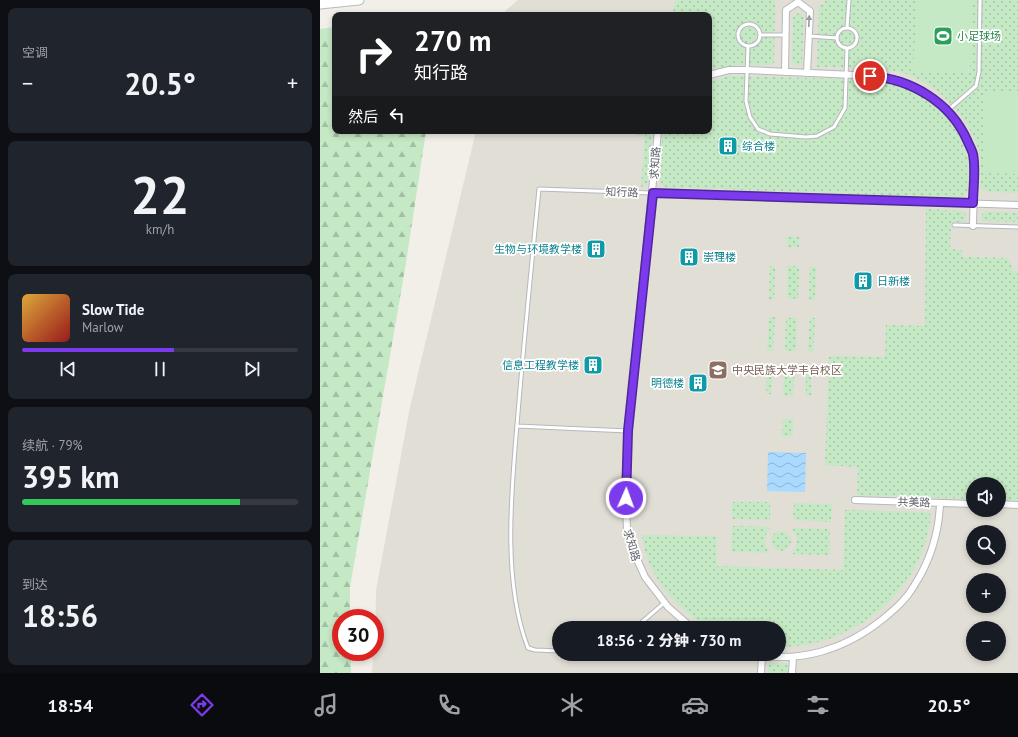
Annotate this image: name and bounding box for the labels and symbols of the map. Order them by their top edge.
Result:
one-way arrow [806,15,813,27]
sports icon: 小足球场 [932,25,954,47]
place label: 小足球场 [957,29,1001,43]
pin [853,59,887,93]
building icon: 综合楼 [717,135,739,157]
place label: 综合楼 [742,139,775,153]
street label: 求知路 [647,146,663,180]
street label: 知行路 [605,184,639,200]
building icon: 生物与环境教学楼 [585,238,607,260]
place label: 生物与环境教学楼 [494,242,582,256]
building icon: 崇理楼 [678,246,700,268]
place label: 崇理楼 [703,250,736,264]
building icon: 日新楼 [852,270,874,292]
place label: 日新楼 [877,274,910,288]
building icon: 信息工程教学楼 [582,354,604,376]
place label: 信息工程教学楼 [502,358,579,372]
school or university icon: 中央民族大学丰台校区 [707,359,729,381]
place label: 中央民族大学丰台校区 [732,363,842,377]
building icon: 明德楼 [687,372,709,394]
place label: 明德楼 [651,376,684,390]
position arrow [605,477,647,519]
street label: 共美路 [897,494,931,510]
street label: 求知路 [621,527,643,563]
speed limit sign: 30 [332,609,384,661]

